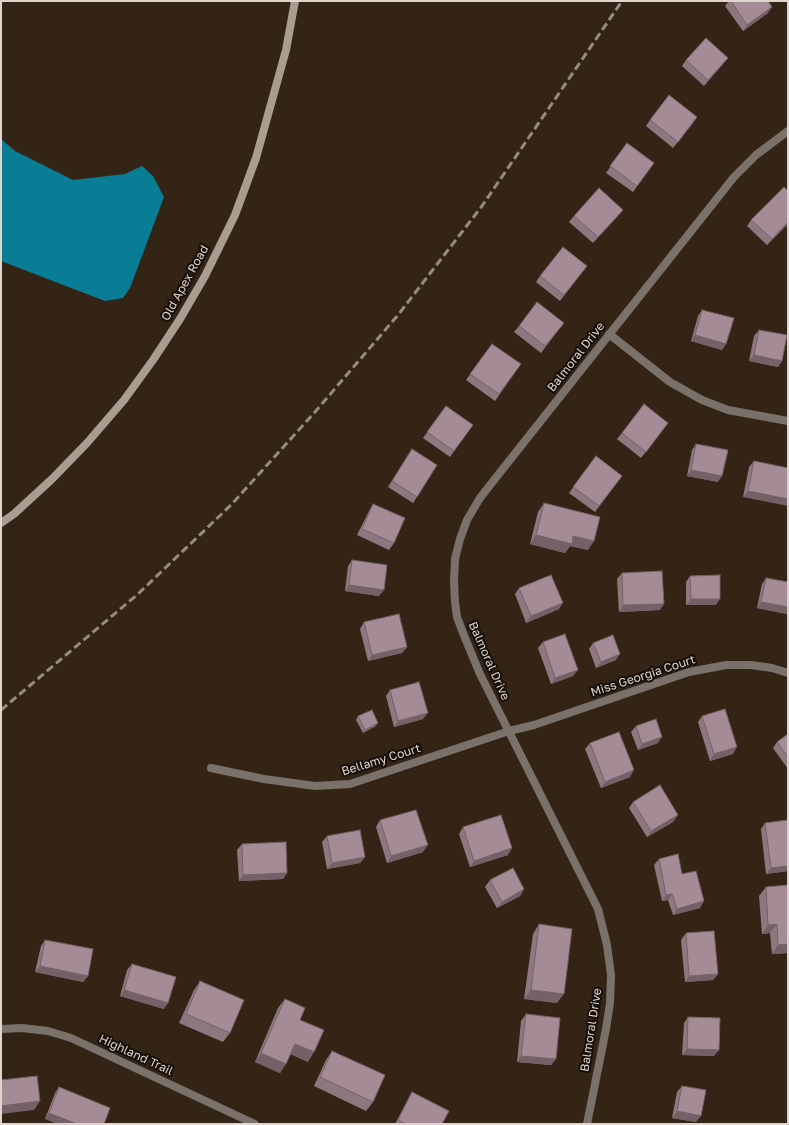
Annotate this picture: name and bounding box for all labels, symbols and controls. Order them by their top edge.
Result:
street label: Old Apex Road [158,243,212,323]
street label: Balmoral Drive [544,319,608,395]
street label: Balmoral Drive [465,620,513,702]
street label: Miss Georgia Court [589,652,697,700]
street label: Bellamy Court [340,741,422,779]
street label: Balmoral Drive [577,987,605,1073]
street label: Highland Trail [97,1032,175,1078]

